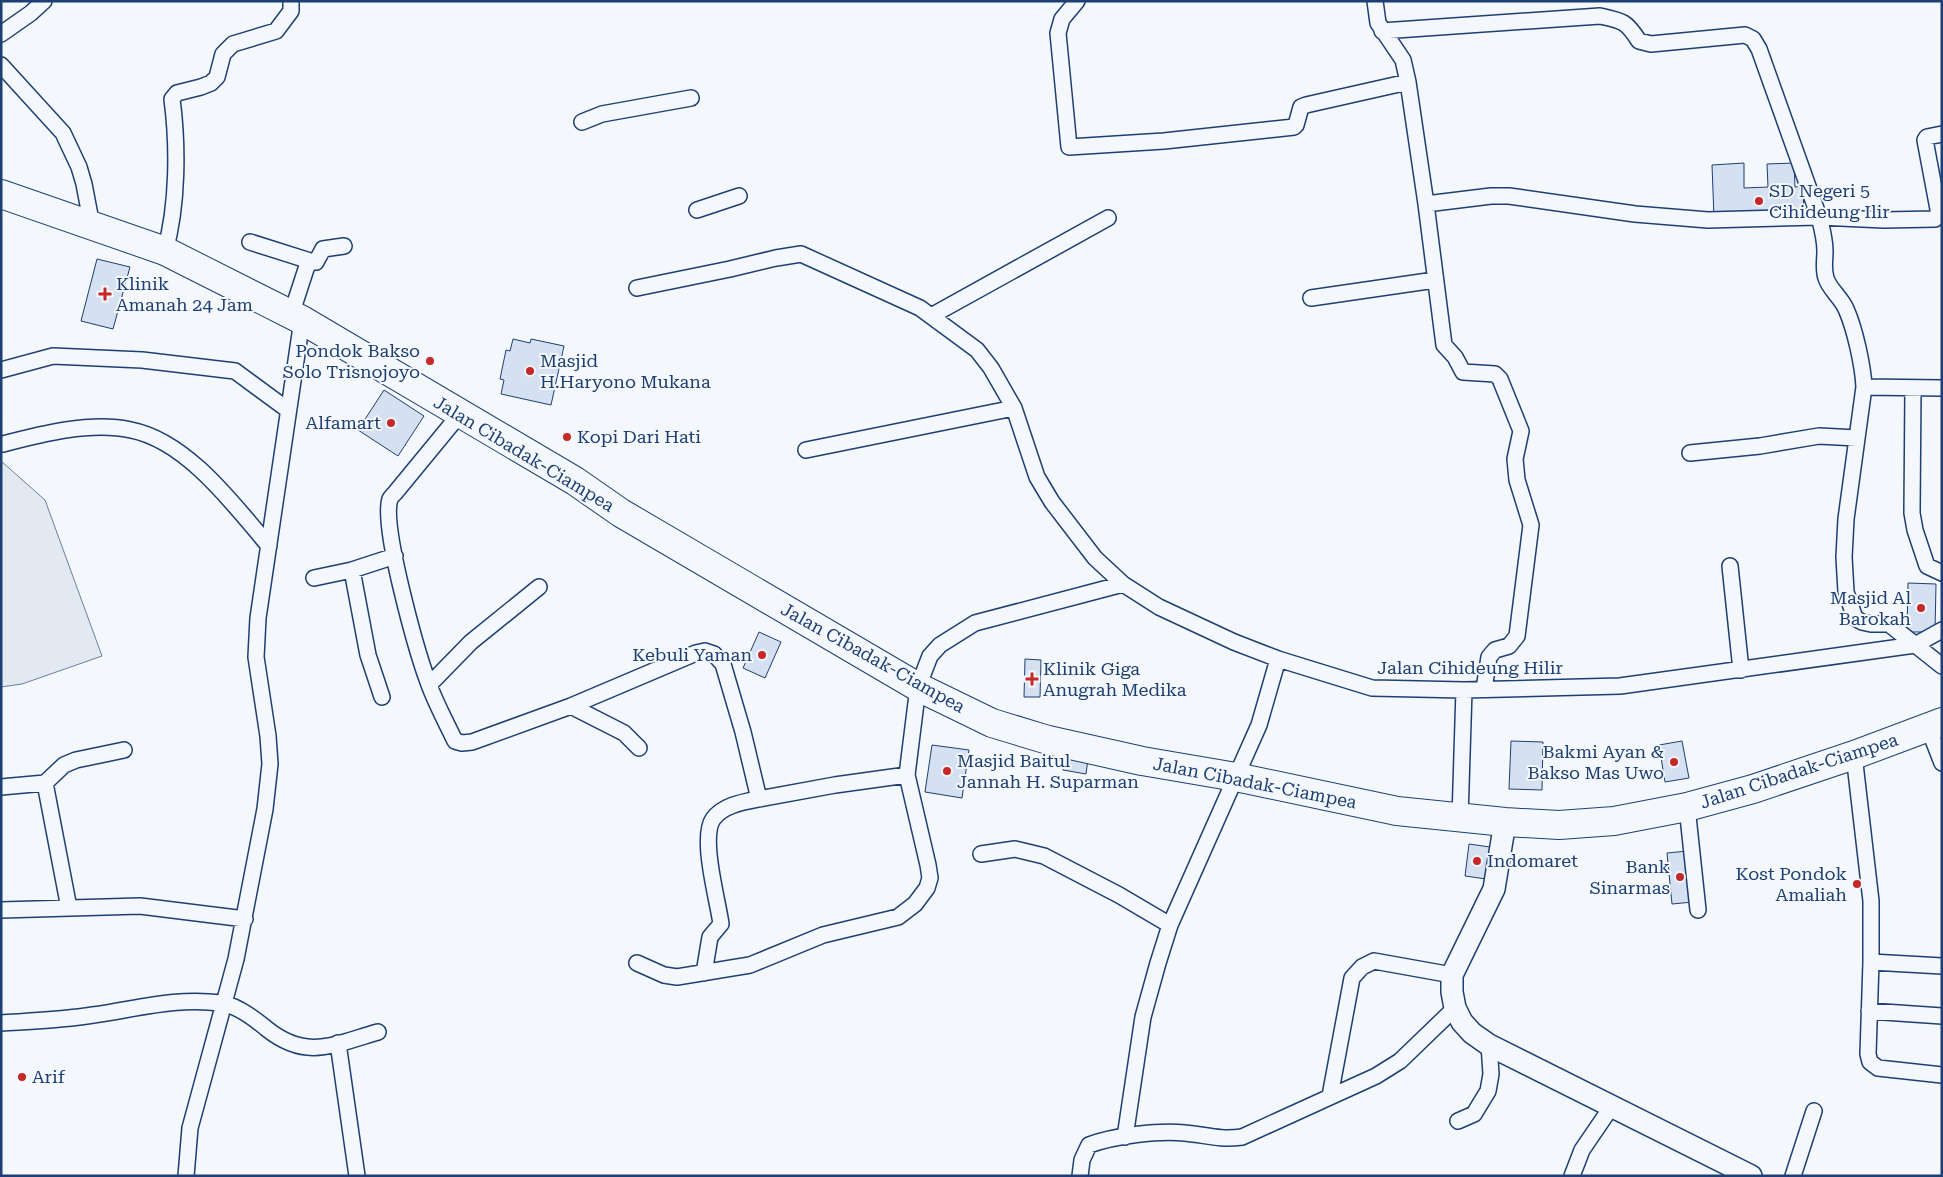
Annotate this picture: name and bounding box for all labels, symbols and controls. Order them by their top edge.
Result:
place label: SD Negeri 5 Cihideung Ilir [1769,180,1890,222]
marker: SD Negeri 5 Cihideung Ilir [1753,195,1765,207]
place label: Klinik Amanah 24 Jam [116,273,253,315]
marker: Klinik Amanah 24 Jam [98,287,112,301]
place label: Pondok Bakso Solo Trisnojoyo [283,340,420,382]
place label: Masjid H.Haryono Mukana [540,350,711,392]
marker: Pondok Bakso Solo Trisnojoyo [424,355,436,367]
marker: Masjid H.Haryono Mukana [524,365,536,377]
street label: Jalan Cibadak-Ciampea [430,391,619,516]
place label: Alfamart [306,412,381,433]
marker: Alfamart [385,417,397,429]
place label: Kopi Dari Hati [577,426,701,447]
marker: Kopi Dari Hati [561,431,573,443]
place label: Masjid Al Barokah [1830,587,1911,629]
street label: Jalan Cibadak-Ciampea [778,598,969,717]
marker: Masjid Al Barokah [1915,602,1927,614]
place label: Kebuli Yaman [632,644,752,665]
marker: Kebuli Yaman [756,649,768,661]
street label: Jalan Cihideung Hilir [1377,657,1563,678]
place label: Klinik Giga Anugrah Medika [1043,658,1187,700]
marker: Klinik Giga Anugrah Medika [1025,672,1039,686]
street label: Jalan Cibadak-Ciampea [1697,728,1901,812]
place label: Bakmi Ayan & Bakso Mas Uwo [1528,741,1664,783]
place label: Masjid Baitul Jannah H. Suparman [957,750,1139,792]
street label: Jalan Cibadak-Ciampea [1152,752,1359,813]
marker: Bakmi Ayan & Bakso Mas Uwo [1668,756,1680,768]
marker: Masjid Baitul Jannah H. Suparman [941,765,953,777]
place label: Indomaret [1487,850,1578,871]
marker: Indomaret [1471,855,1483,867]
place label: Bank Sinarmas [1590,856,1670,898]
place label: Kost Pondok Amaliah [1736,863,1847,905]
marker: Bank Sinarmas [1674,871,1686,883]
marker: Kost Pondok Amaliah [1851,878,1863,890]
place label: Arif [32,1066,66,1087]
marker: Arif [16,1071,28,1083]

